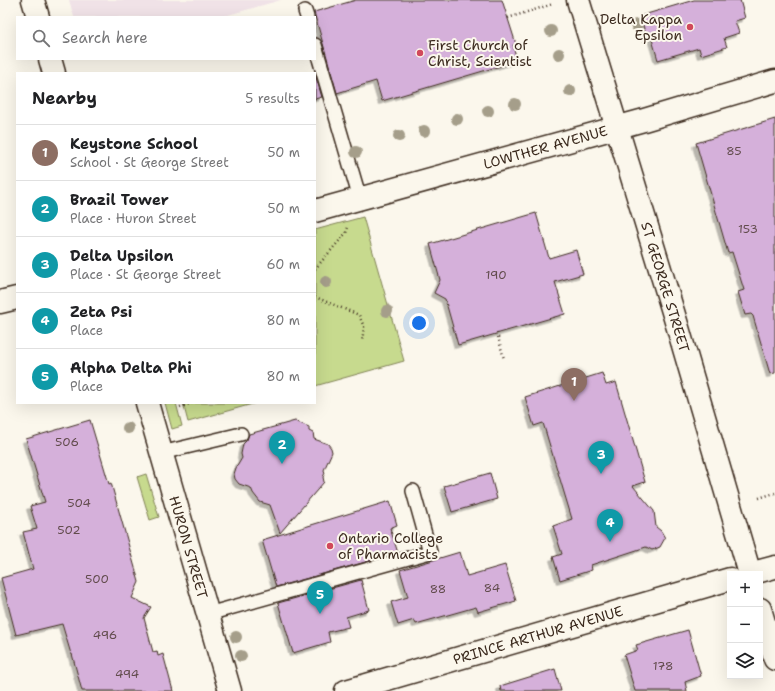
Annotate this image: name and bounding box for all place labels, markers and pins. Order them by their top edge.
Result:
place label: Delta Kappa Epsilon [600,10,682,44]
marker: Delta Kappa Epsilon [685,22,695,32]
place label: First Church of Christ, Scientist [428,36,532,70]
marker: First Church of Christ, Scientist [415,48,425,58]
pin: 1 [561,368,587,401]
pin: 2 [269,431,295,464]
pin: 3 [588,441,614,474]
pin: 4 [597,509,623,542]
place label: Ontario College of Pharmacists [338,529,443,563]
marker: Ontario College of Pharmacists [325,541,335,551]
pin: 5 [307,581,333,614]

